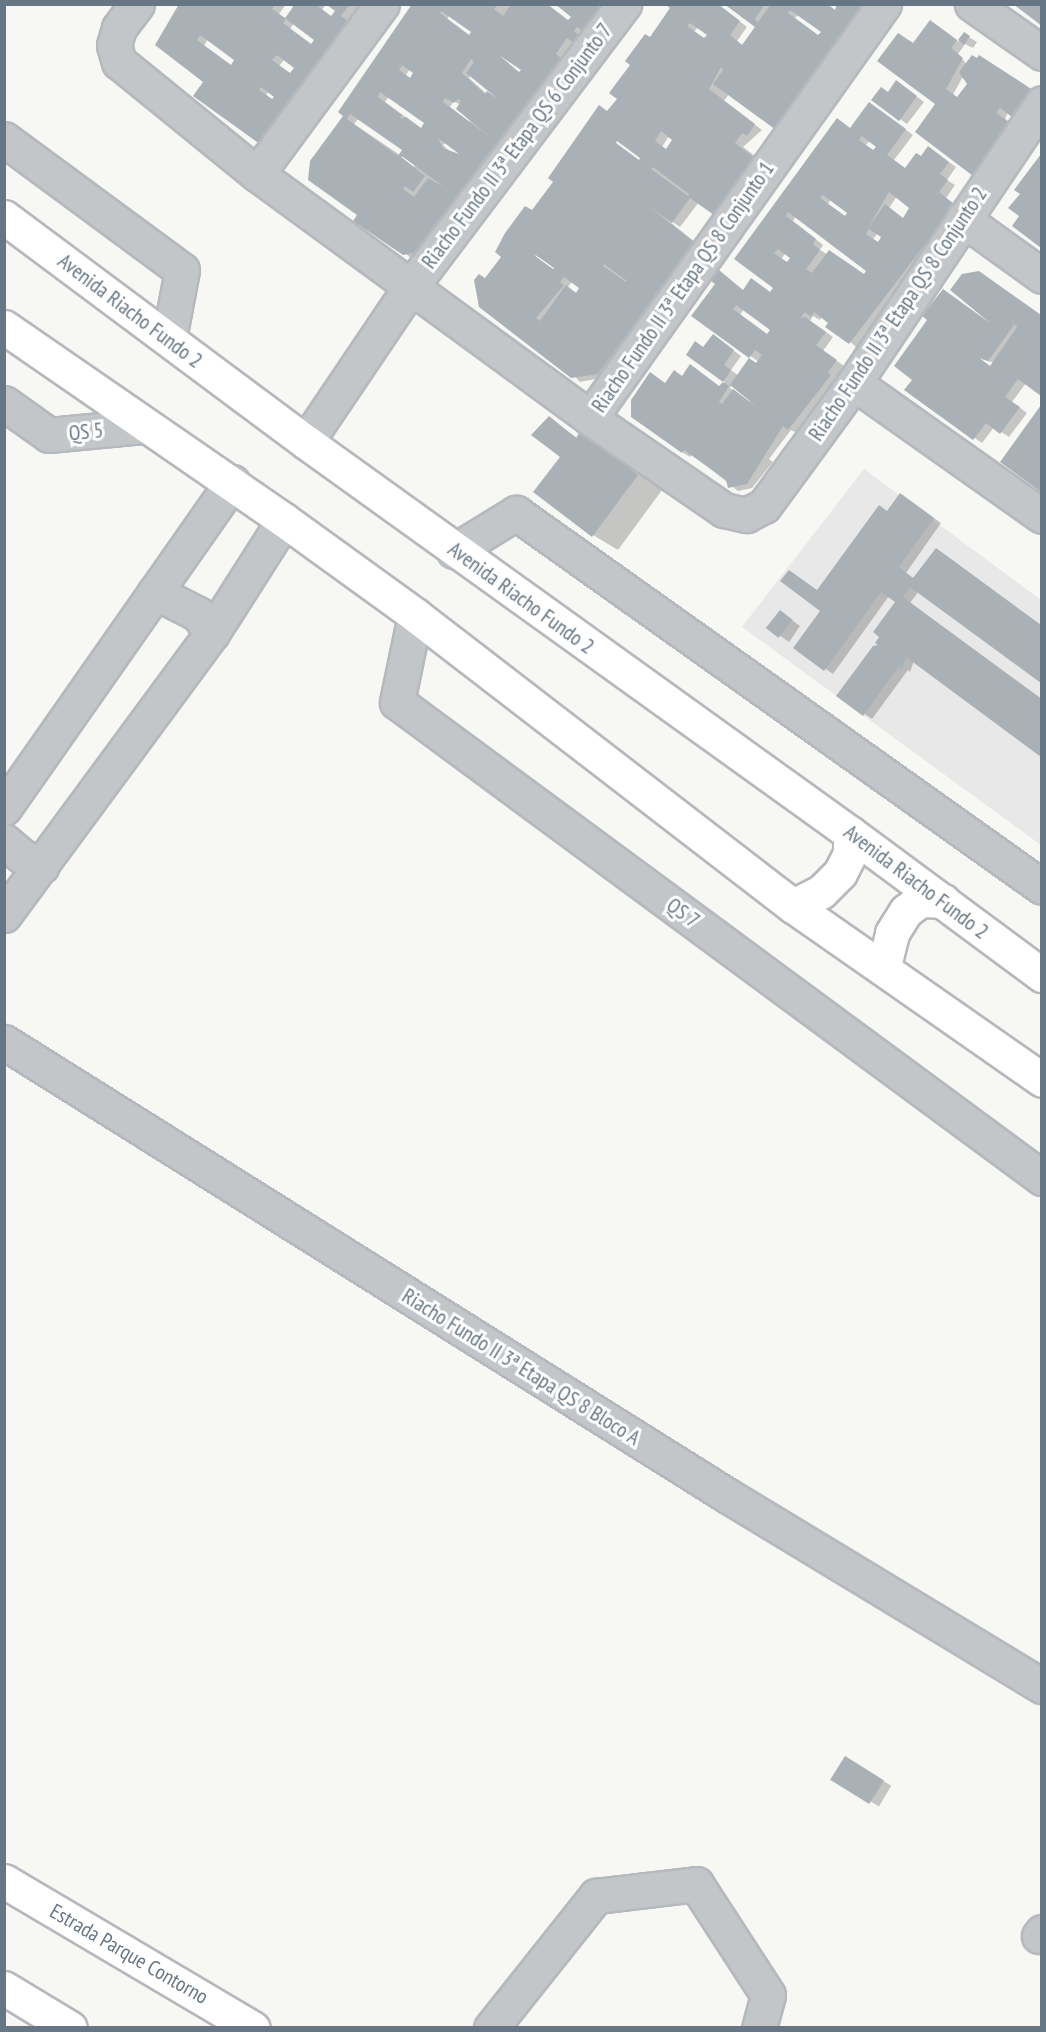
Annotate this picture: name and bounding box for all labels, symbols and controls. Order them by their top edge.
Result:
street label: Riacho Fundo II 3ª Etapa QS 6 Conjunto 7 [417,18,617,274]
street label: Riacho Fundo II 3ª Etapa QS 8 Conjunto 1 [587,157,779,417]
street label: Riacho Fundo II 3ª Etapa QS 8 Conjunto 2 [804,182,992,446]
street label: Avenida Riacho Fundo 2 [53,249,207,373]
street label: QS 5 [68,418,104,446]
street label: Avenida Riacho Fundo 2 [443,537,599,659]
street label: Avenida Riacho Fundo 2 [839,820,993,944]
street label: QS 7 [662,893,704,933]
street label: Riacho Fundo II 3ª Etapa QS 8 Bloco A [397,1283,645,1451]
street label: Estrada Parque Contorno [45,1898,213,2010]

